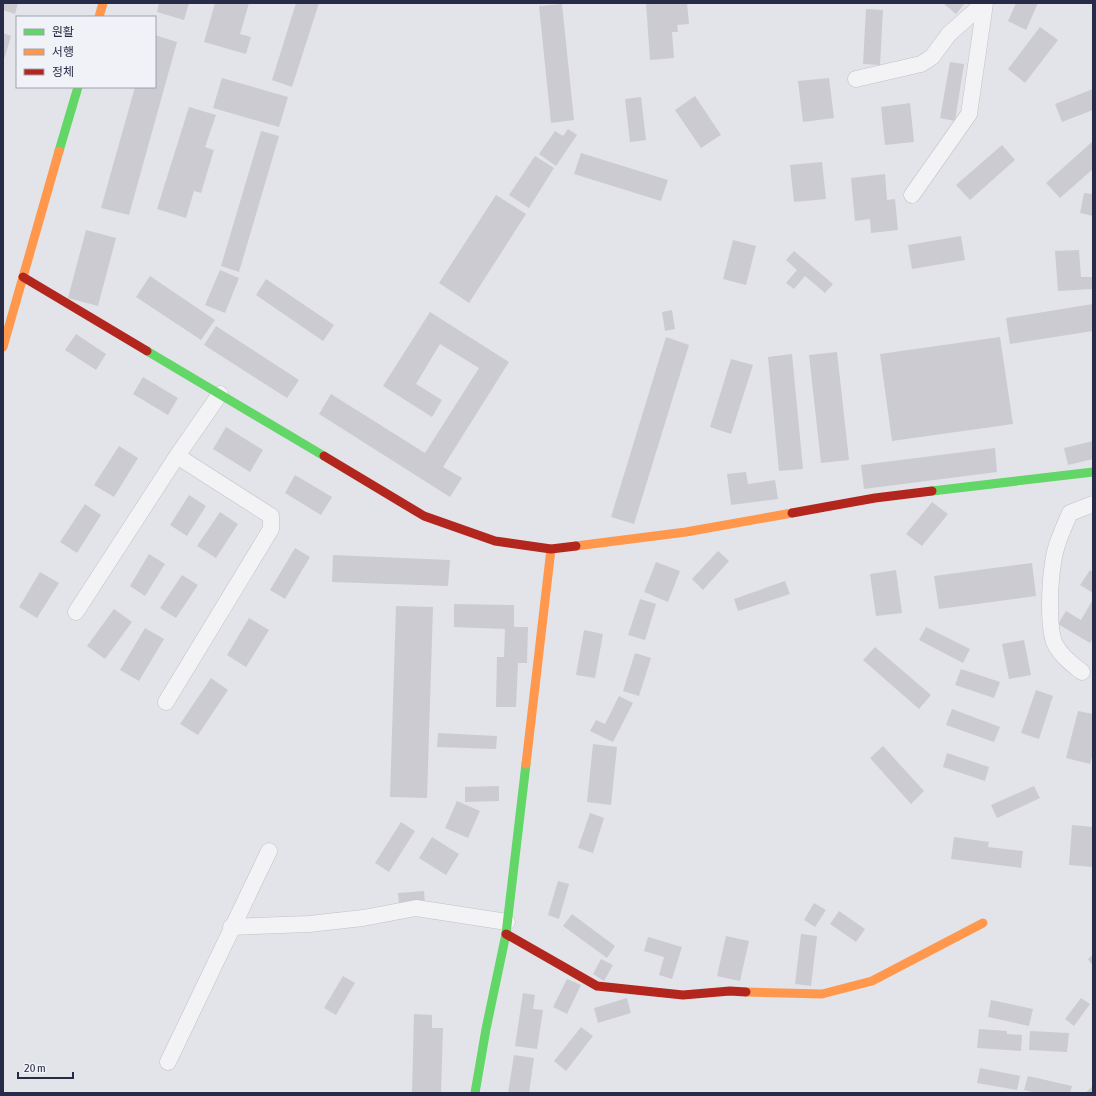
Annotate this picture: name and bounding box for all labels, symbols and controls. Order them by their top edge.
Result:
legend [16,16,156,88]
text: 원활 [52,25,74,39]
text: 서행 [52,45,74,59]
text: 정체 [52,65,74,79]
scale bar [18,1054,73,1080]
text: 20 m [24,1061,46,1075]

